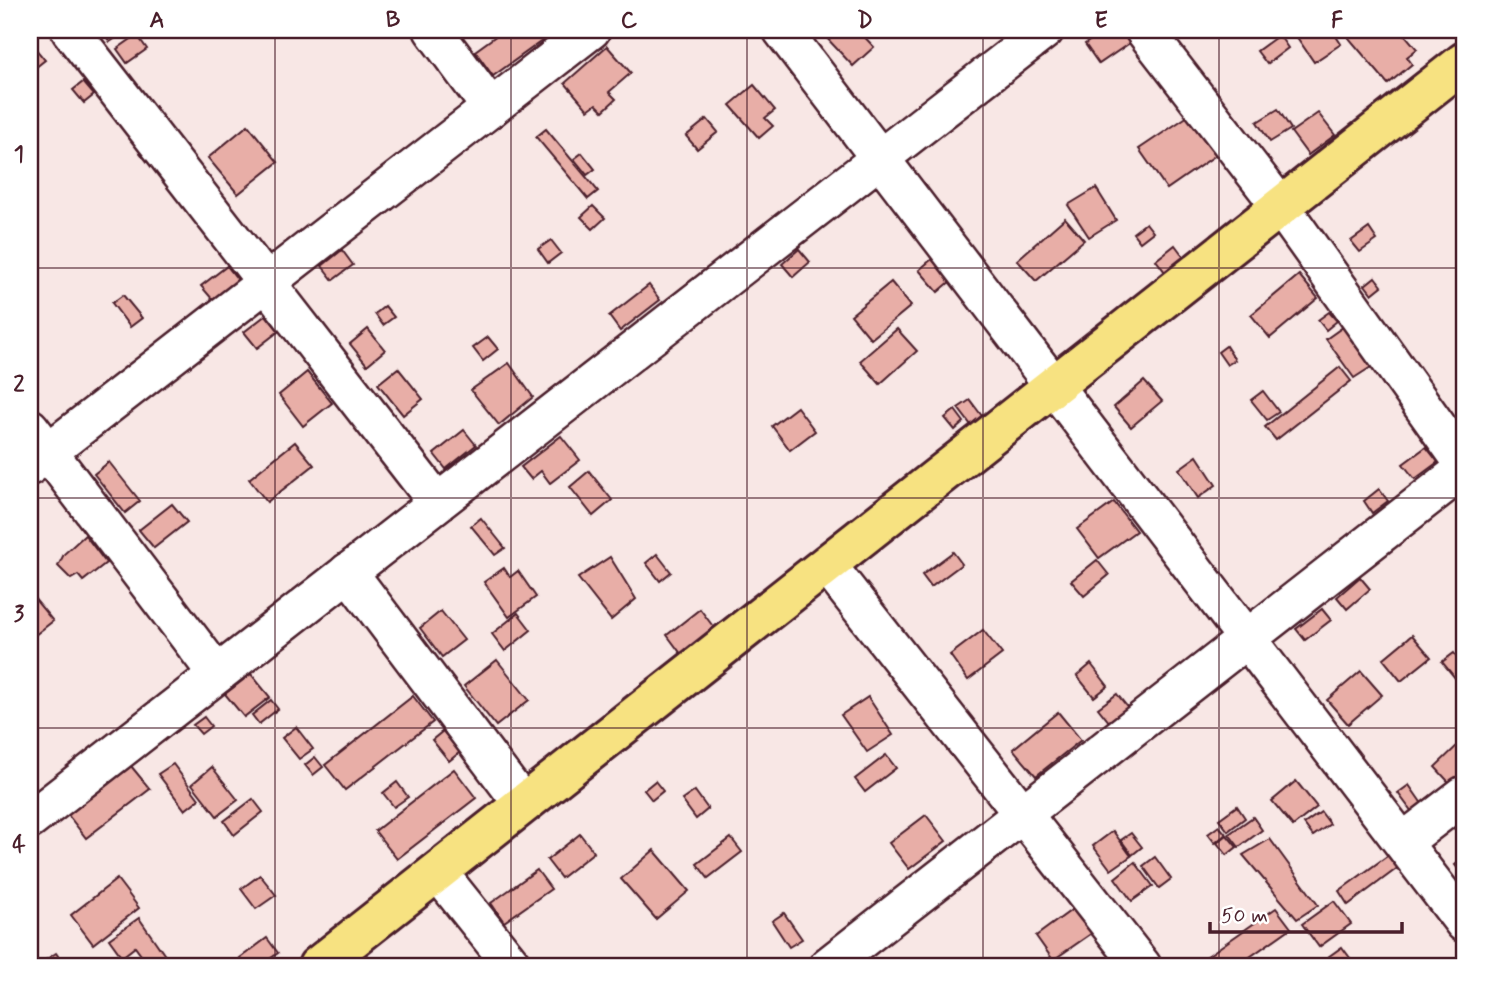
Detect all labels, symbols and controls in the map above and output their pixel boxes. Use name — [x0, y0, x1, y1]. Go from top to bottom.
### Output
text: A — [149, 6, 165, 36]
text: B — [386, 6, 401, 36]
text: C — [621, 6, 638, 36]
text: D — [857, 6, 873, 36]
text: E — [1094, 6, 1108, 36]
text: F — [1331, 6, 1343, 36]
text: 1 — [14, 140, 24, 170]
text: 2 — [13, 370, 25, 400]
text: 3 — [14, 600, 25, 630]
text: 4 — [12, 830, 26, 860]
scale bar — [1210, 891, 1403, 935]
text: 50 m — [1221, 902, 1268, 930]

